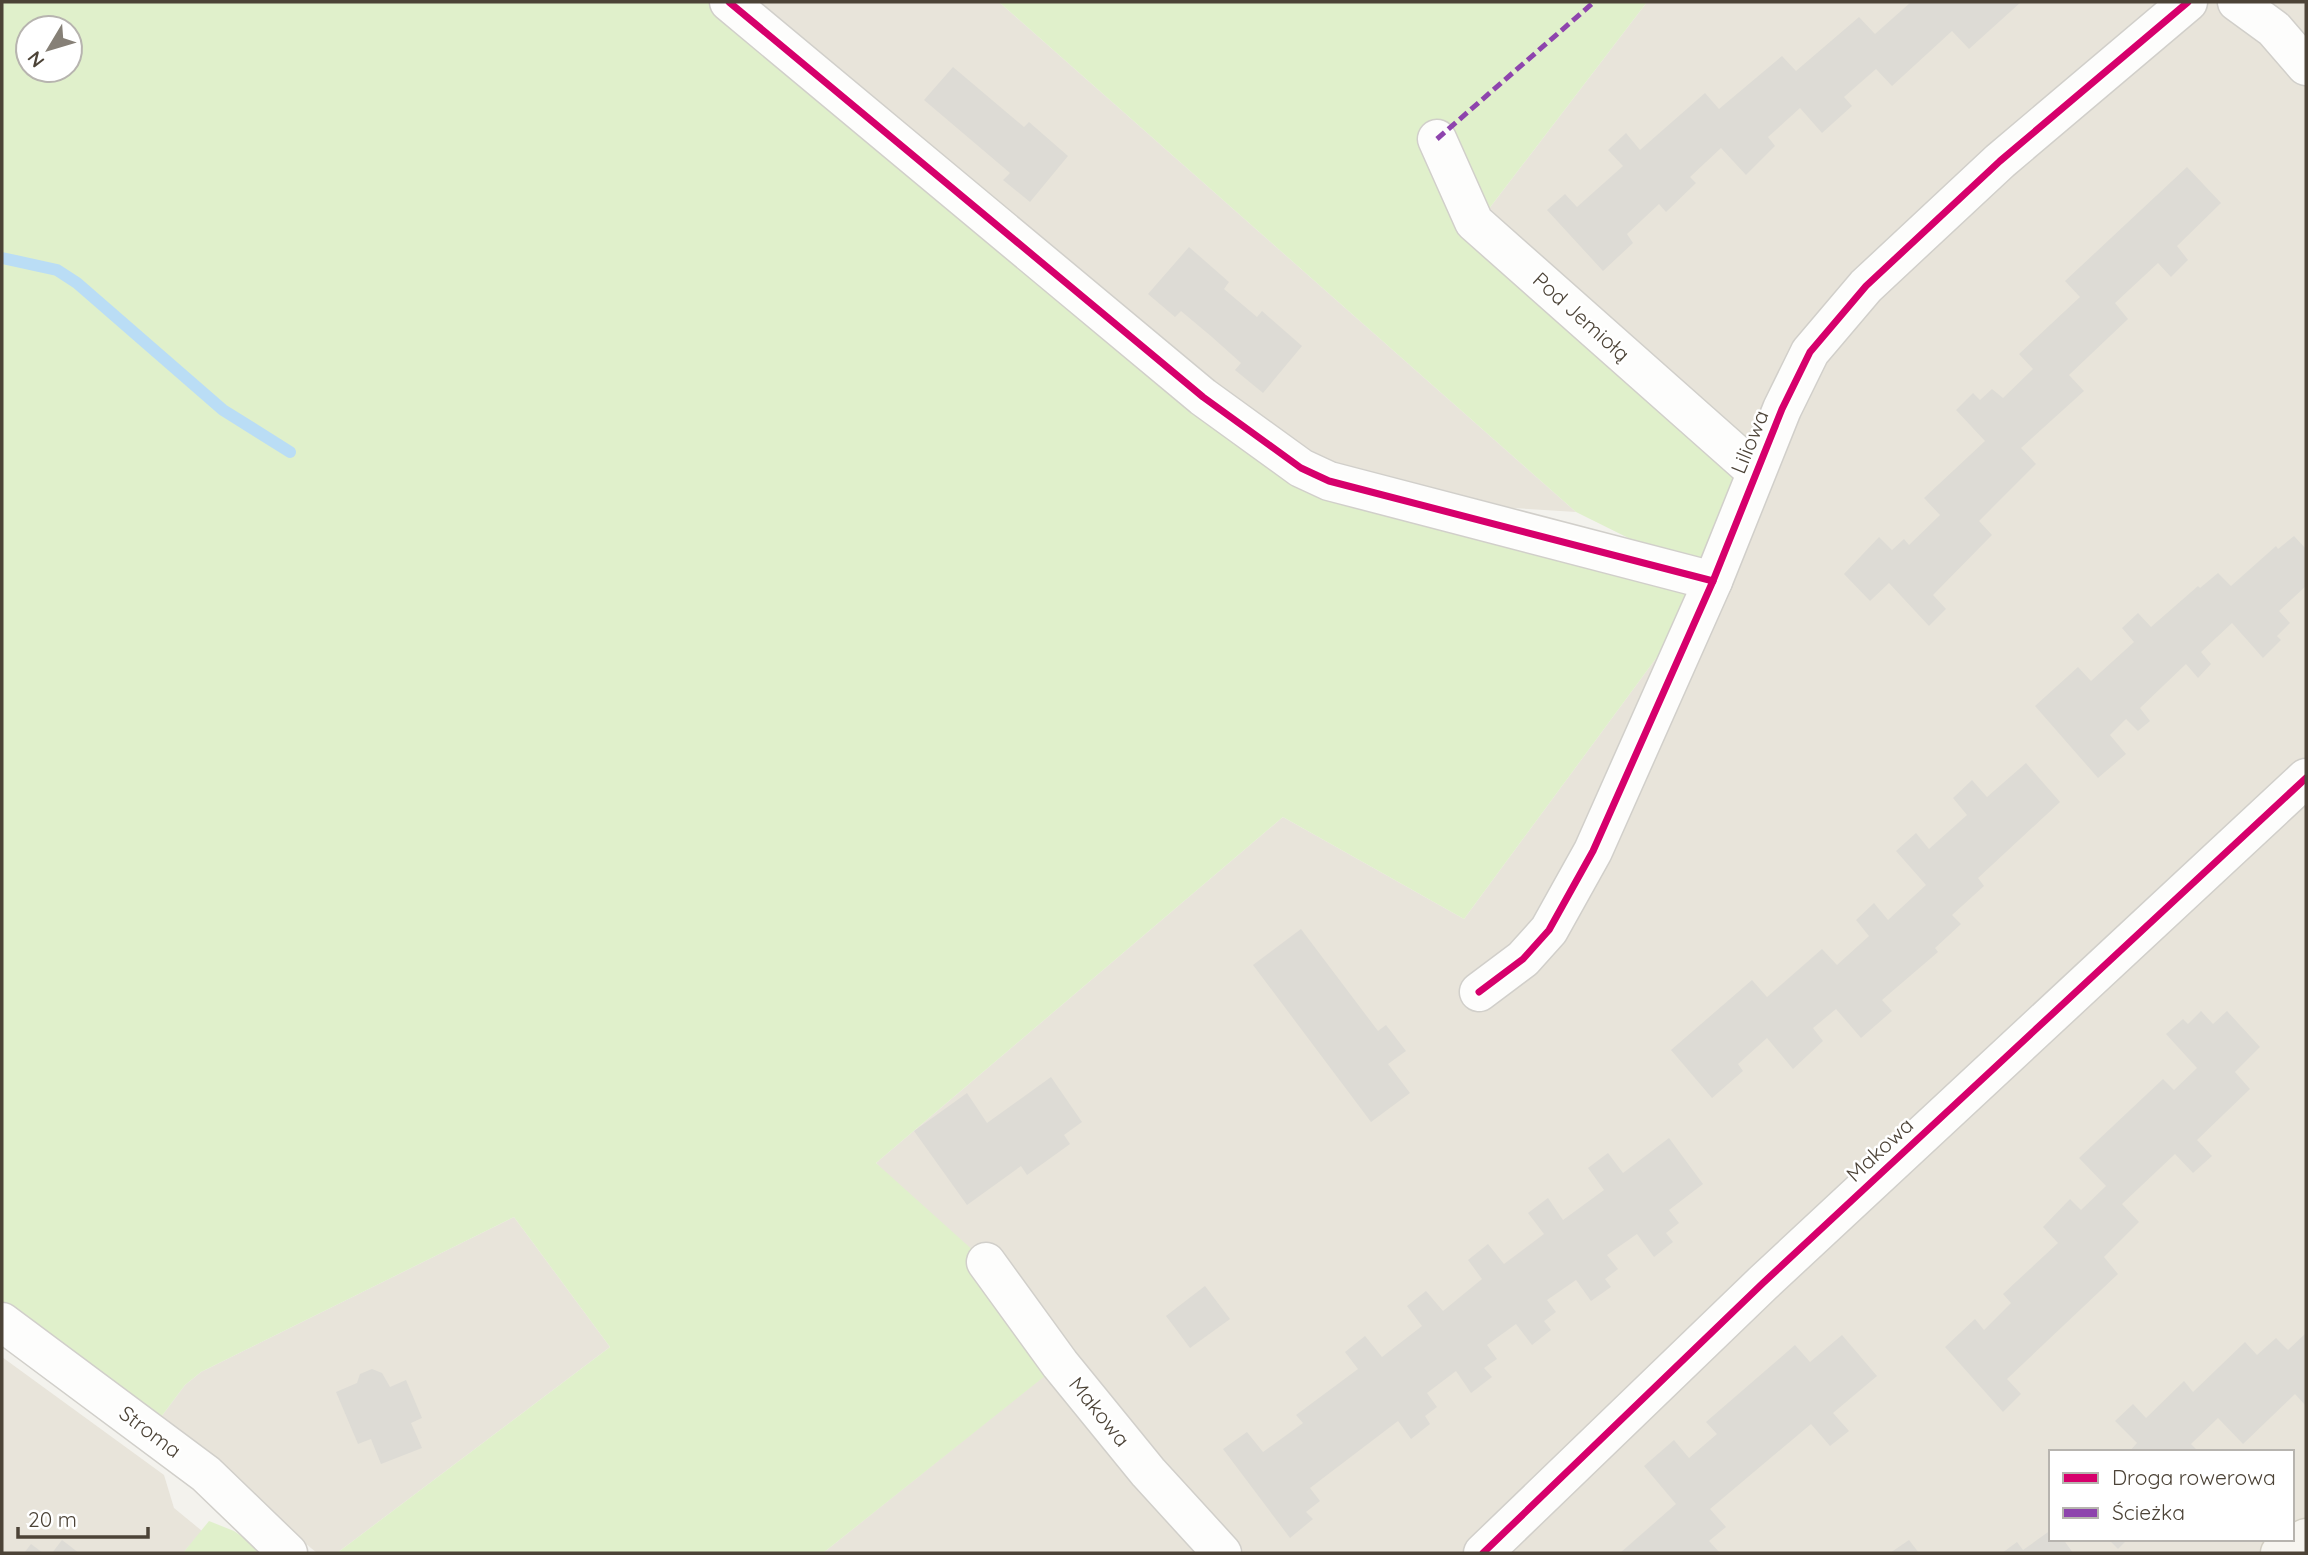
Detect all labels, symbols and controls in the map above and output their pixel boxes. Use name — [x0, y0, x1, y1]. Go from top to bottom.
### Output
north arrow — [14, 14, 84, 84]
text: N — [22, 47, 49, 72]
street label: Pod Jemiołą — [1528, 266, 1635, 366]
street label: Liliowa — [1725, 406, 1774, 477]
street label: Makowa — [1840, 1112, 1918, 1187]
street label: Makowa — [1064, 1371, 1136, 1451]
street label: Stroma — [114, 1399, 187, 1463]
legend — [2049, 1450, 2294, 1541]
text: Droga rowerowa — [2112, 1464, 2276, 1490]
scale bar — [18, 1496, 147, 1540]
text: Ścieżka — [2112, 1499, 2185, 1525]
text: 20 m — [28, 1506, 77, 1532]

